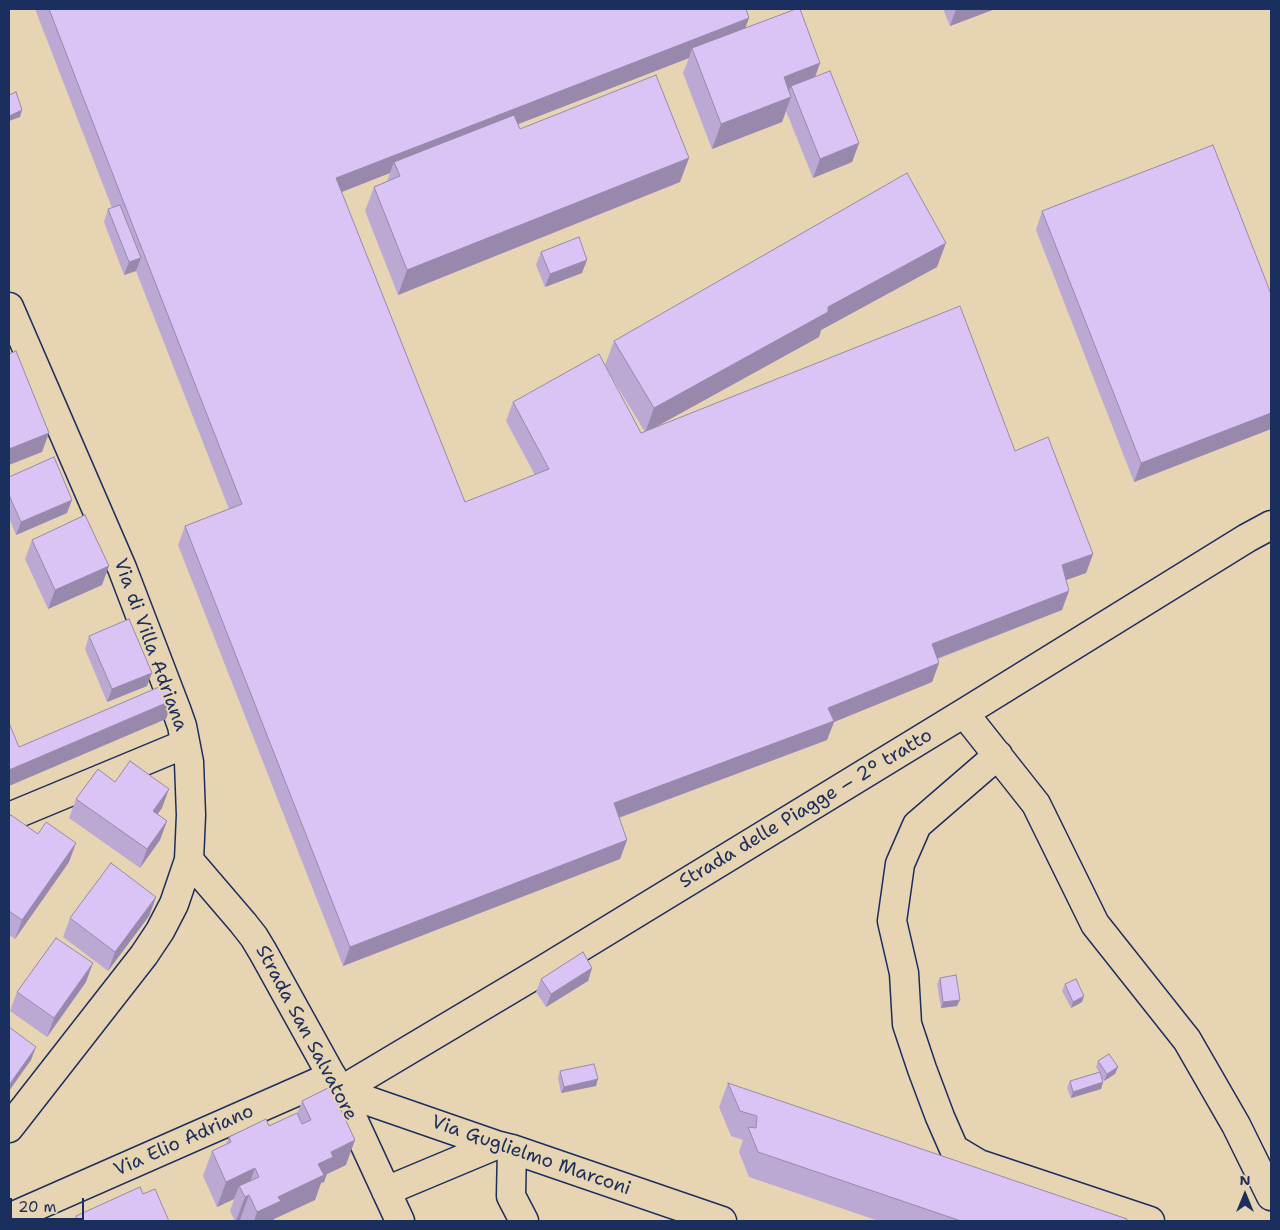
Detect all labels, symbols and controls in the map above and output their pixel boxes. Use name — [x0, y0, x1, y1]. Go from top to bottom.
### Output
street label: Via di Villa Adriana — [108, 556, 192, 734]
street label: Strada delle Piagge – 2º tratto — [675, 724, 937, 894]
street label: Strada San Salvatore — [250, 942, 362, 1124]
street label: Via Elio Adriano — [111, 1100, 257, 1182]
street label: Via Guglielmo Marconi — [428, 1111, 634, 1201]
north arrow — [1220, 1170, 1270, 1220]
text: N — [1239, 1171, 1251, 1189]
scale bar — [12, 1188, 86, 1220]
text: 20 m — [18, 1197, 57, 1217]

